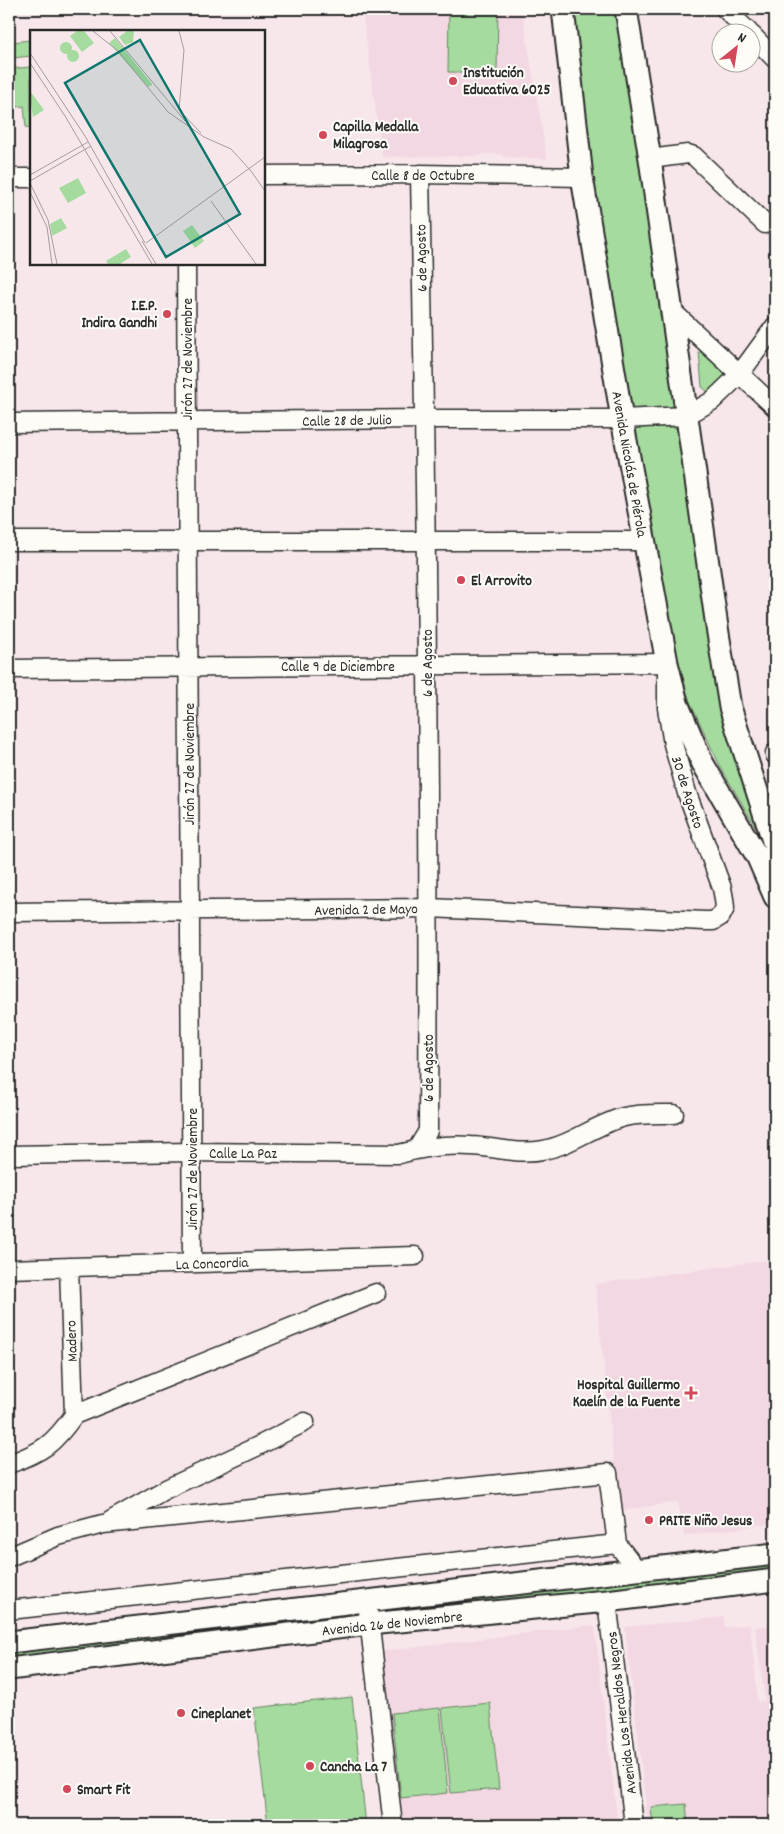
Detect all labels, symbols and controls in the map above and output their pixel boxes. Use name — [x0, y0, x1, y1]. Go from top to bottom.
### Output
north arrow — [712, 22, 762, 72]
text: N — [734, 28, 750, 49]
inset map — [30, 30, 265, 265]
place label: Institución Educativa 6025 — [463, 63, 550, 102]
marker: Institución Educativa 6025 — [447, 75, 459, 87]
place label: Capilla Medalla Milagrosa — [333, 117, 419, 156]
marker: Capilla Medalla Milagrosa — [317, 129, 329, 141]
street label: Calle 8 de Octubre — [371, 166, 475, 188]
street label: 6 de Agosto — [411, 224, 435, 292]
place label: I.E.P. Indira Gandhi — [81, 296, 158, 335]
street label: Jirón 27 de Noviembre — [178, 297, 200, 420]
marker: I.E.P. Indira Gandhi — [161, 308, 173, 320]
street label: Avenida Nicolás de Piérola — [604, 390, 652, 540]
street label: Calle 28 de Julio — [302, 410, 392, 434]
place label: El Arrovito — [471, 571, 532, 593]
marker: El Arrovito — [455, 574, 467, 586]
street label: 6 de Agosto — [418, 629, 440, 697]
street label: Calle 9 de Diciembre — [281, 657, 395, 679]
street label: Jirón 27 de Noviembre — [180, 702, 202, 825]
street label: 30 de Agosto — [664, 753, 708, 832]
street label: Avenida 2 de Mayo — [314, 899, 418, 923]
street label: 6 de Agosto — [419, 1034, 441, 1102]
street label: Jirón 27 de Noviembre — [183, 1107, 205, 1230]
street label: Calle La Paz — [209, 1144, 277, 1166]
street label: La Concordia — [175, 1253, 250, 1277]
street label: Madero — [61, 1319, 85, 1362]
place label: Hospital Guillermo Kaelín de la Fuente — [573, 1375, 680, 1414]
marker: Hospital Guillermo Kaelín de la Fuente — [684, 1386, 698, 1400]
place label: PRITE Niño Jesus — [659, 1511, 752, 1533]
marker: PRITE Niño Jesus — [643, 1514, 655, 1526]
street label: Avenida 26 de Noviembre — [321, 1607, 464, 1643]
street label: Avenida Los Heraldos Negros — [602, 1630, 644, 1795]
place label: Cineplanet — [191, 1704, 252, 1726]
marker: Cineplanet — [175, 1707, 187, 1719]
place label: Cancha La 7 — [320, 1757, 387, 1779]
marker: Cancha La 7 — [304, 1760, 316, 1772]
place label: Smart Fit — [77, 1780, 131, 1802]
marker: Smart Fit — [61, 1783, 73, 1795]

